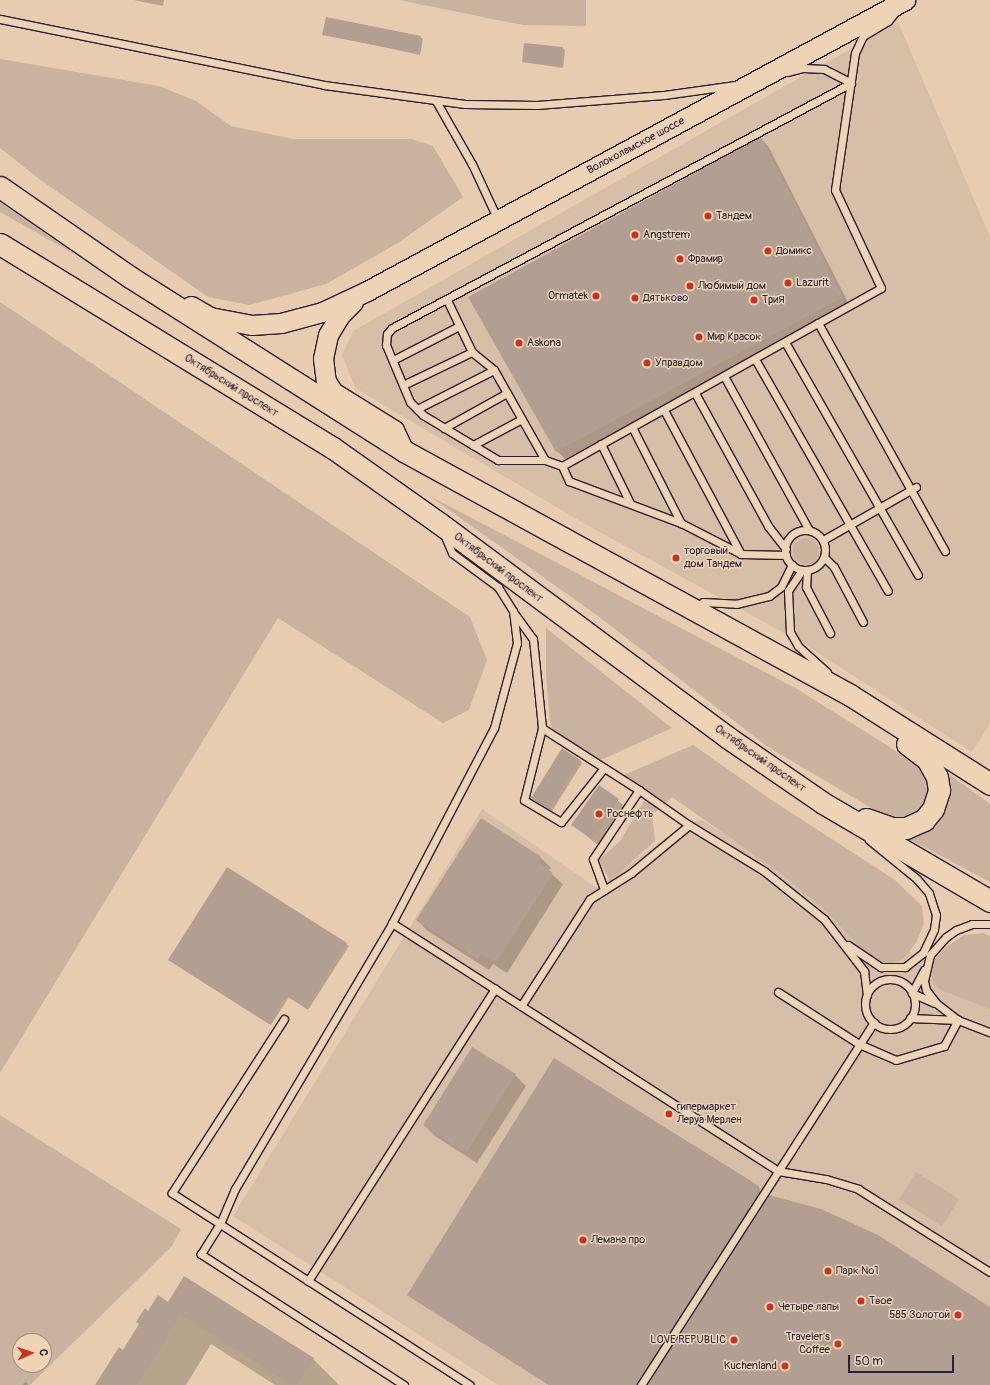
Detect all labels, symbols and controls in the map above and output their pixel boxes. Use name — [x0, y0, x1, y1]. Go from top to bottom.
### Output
street label: Волоколамское шоссе — [585, 115, 687, 177]
place label: Тандем — [716, 209, 752, 223]
marker: Тандем — [703, 211, 713, 221]
place label: Angstrem — [643, 228, 690, 242]
marker: Angstrem — [630, 230, 640, 240]
place label: Домикс — [776, 244, 812, 258]
marker: Домикс — [763, 246, 773, 256]
place label: Фрамир — [688, 252, 723, 266]
marker: Фрамир — [675, 254, 685, 264]
place label: Lazurit — [796, 276, 829, 290]
marker: Lazurit — [783, 278, 793, 288]
place label: Любимый дом — [698, 279, 766, 293]
marker: Любимый дом — [685, 281, 695, 291]
place label: Ormatek — [548, 289, 588, 303]
marker: Ormatek — [591, 291, 601, 301]
place label: Дятьково — [643, 291, 688, 305]
marker: Дятьково — [630, 293, 640, 303]
place label: ТриЯ — [762, 293, 785, 307]
marker: ТриЯ — [749, 295, 759, 305]
place label: Мир Красок — [707, 330, 761, 344]
marker: Мир Красок — [694, 332, 704, 342]
place label: Askona — [527, 336, 561, 350]
marker: Askona — [514, 338, 524, 348]
street label: Октябрьский проспект — [182, 352, 280, 420]
place label: Управдом — [655, 356, 703, 370]
marker: Управдом — [642, 358, 652, 368]
street label: Октябрьский проспект — [451, 530, 545, 606]
place label: торговый дом Тандем — [684, 545, 742, 571]
marker: торговый дом Тандем — [671, 553, 681, 563]
street label: Октябрьский проспект — [712, 723, 808, 795]
place label: Роснефть — [607, 807, 653, 821]
marker: Роснефть — [594, 809, 604, 819]
place label: гипермаркет Леруа Мерлен — [677, 1101, 742, 1127]
marker: гипермаркет Леруа Мерлен — [664, 1109, 674, 1119]
place label: Лемана про — [591, 1233, 645, 1247]
marker: Лемана про — [578, 1235, 588, 1245]
place label: Парк №1 — [836, 1264, 879, 1278]
marker: Парк №1 — [823, 1266, 833, 1276]
place label: Твое — [869, 1294, 892, 1308]
marker: Твое — [856, 1296, 866, 1306]
place label: Четыре лапы — [778, 1300, 839, 1314]
marker: Четыре лапы — [765, 1302, 775, 1312]
place label: 585 Золотой — [889, 1308, 950, 1322]
marker: 585 Золотой — [953, 1310, 963, 1320]
place label: Traveler's Coffee — [786, 1331, 830, 1357]
north arrow — [12, 1333, 52, 1373]
place label: LOVE REPUBLIC — [650, 1333, 726, 1347]
marker: LOVE REPUBLIC — [729, 1335, 739, 1345]
marker: Traveler's Coffee — [833, 1339, 843, 1349]
scale bar — [850, 1347, 956, 1373]
text: С — [37, 1349, 50, 1356]
text: 50 m — [855, 1354, 883, 1369]
place label: Kuchenland — [724, 1359, 777, 1373]
marker: Kuchenland — [780, 1361, 790, 1371]

